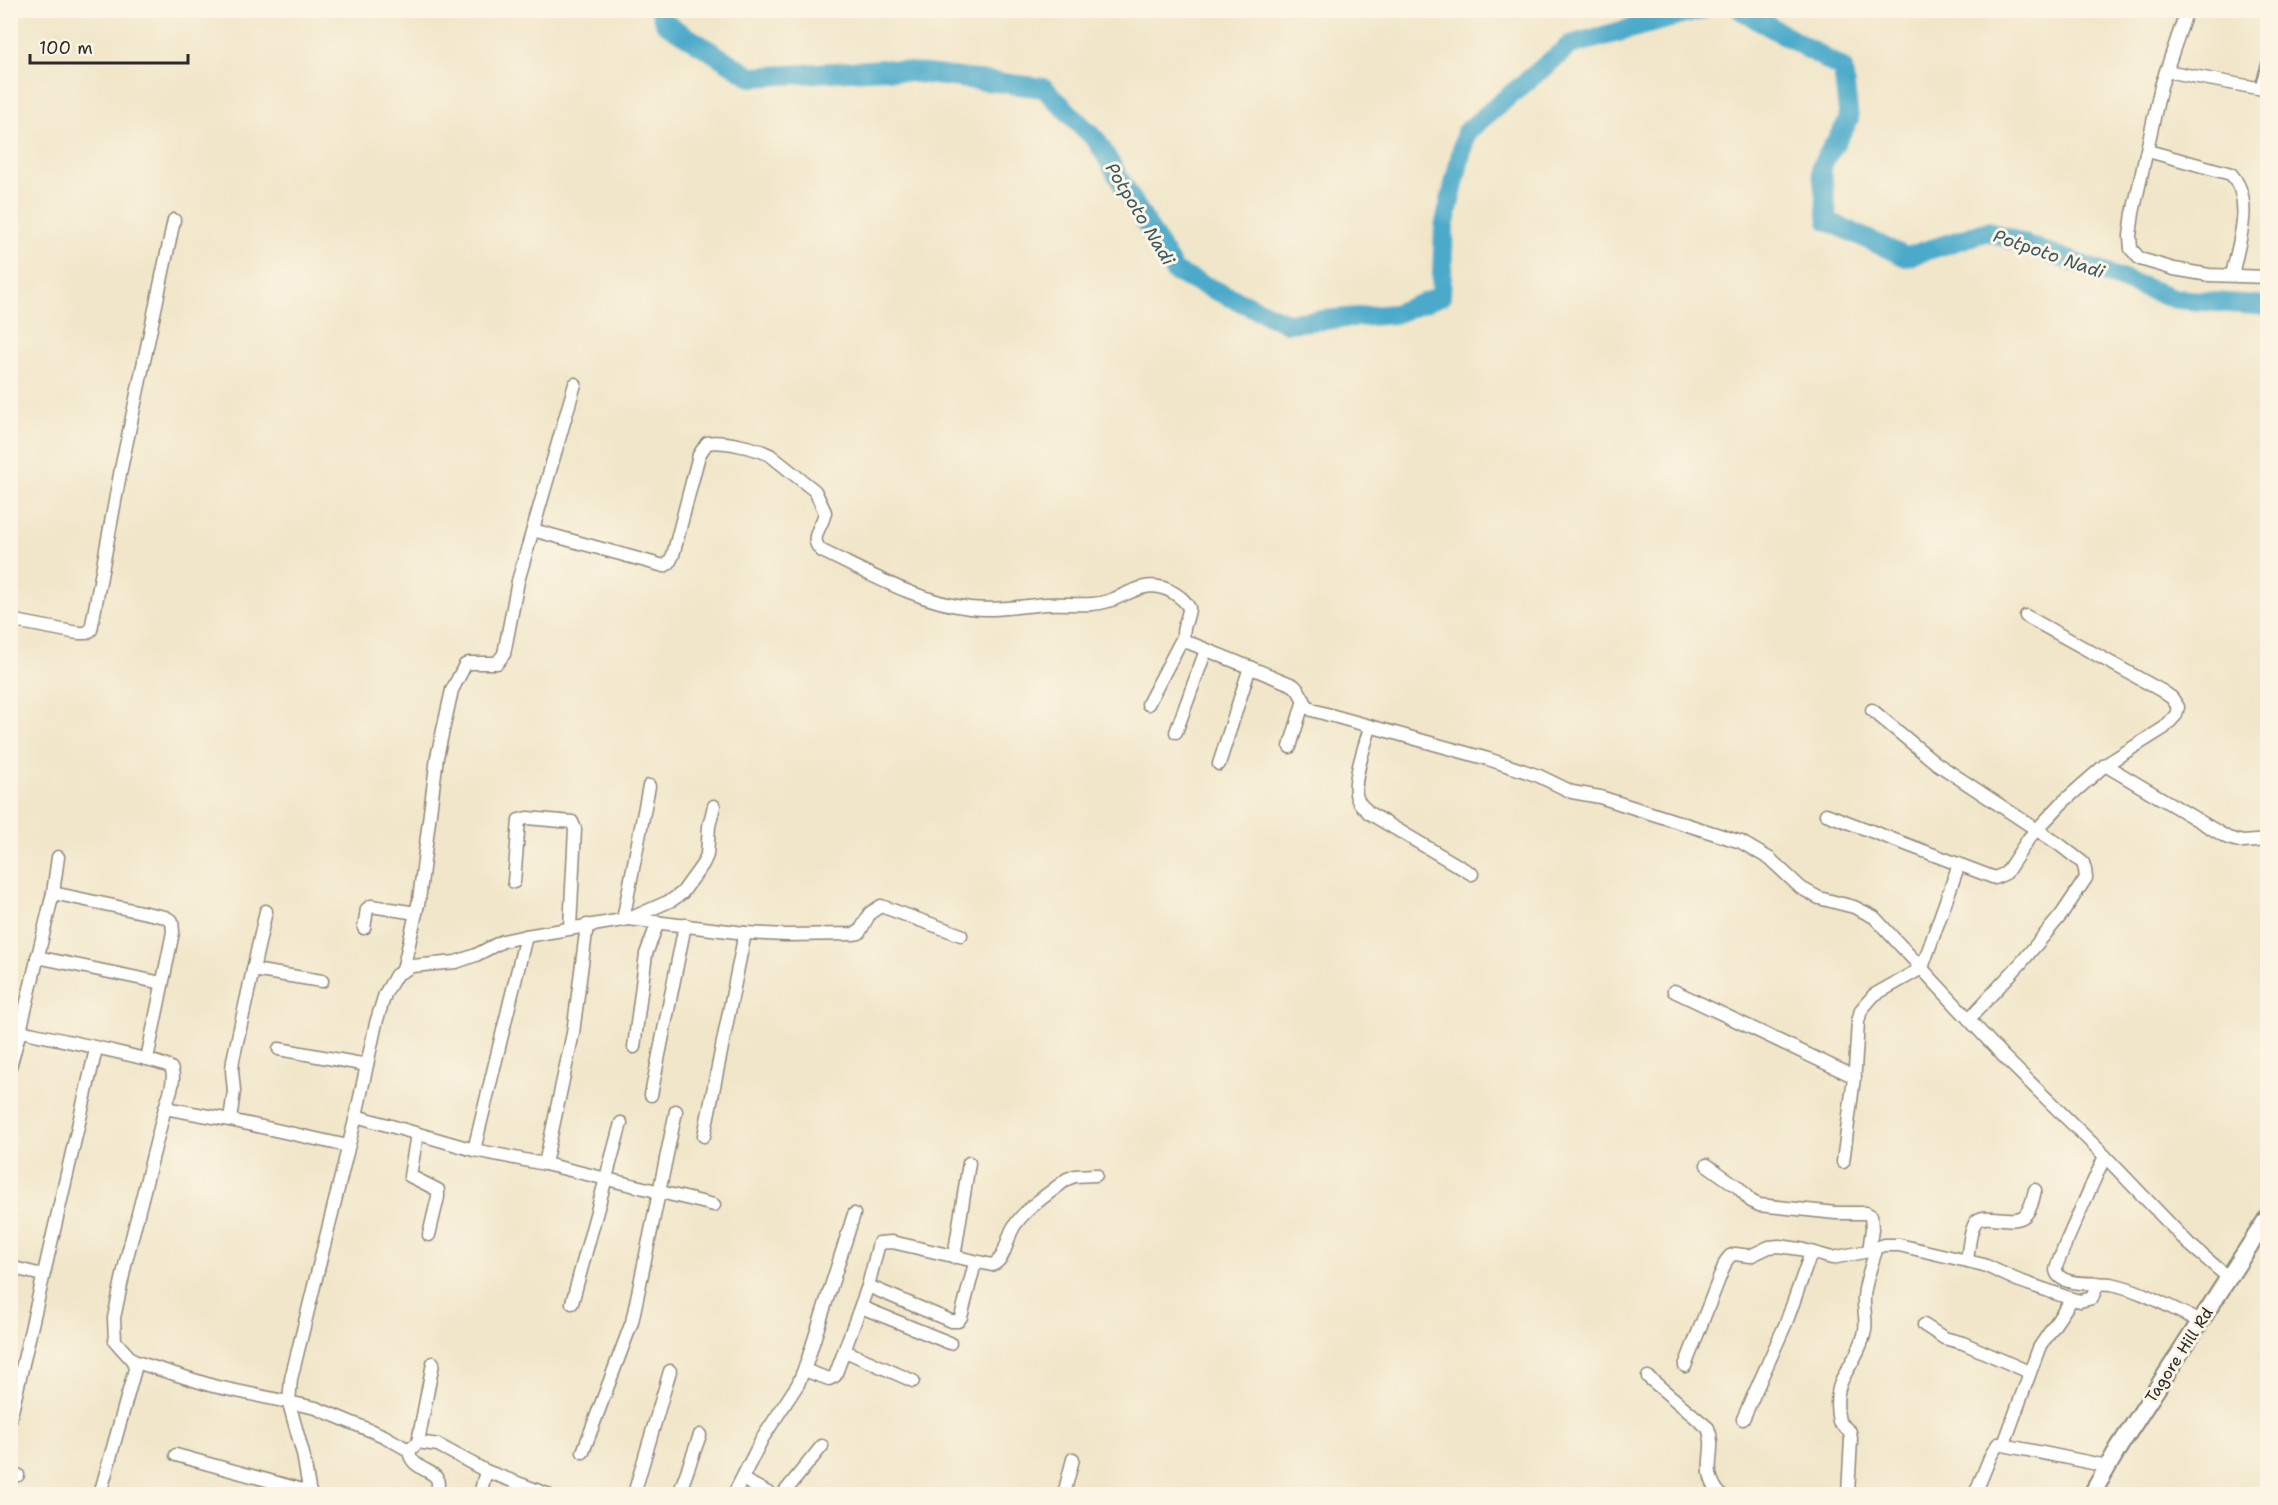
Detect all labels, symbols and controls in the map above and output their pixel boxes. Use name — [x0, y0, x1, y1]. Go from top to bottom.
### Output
scale bar — [30, 27, 188, 65]
text: 100 m — [39, 36, 93, 60]
water label: Potpoto Nadi — [1100, 158, 1181, 271]
water label: Potpoto Nadi — [1990, 224, 2108, 284]
street label: Tagore Hill Rd — [2140, 1303, 2218, 1407]

